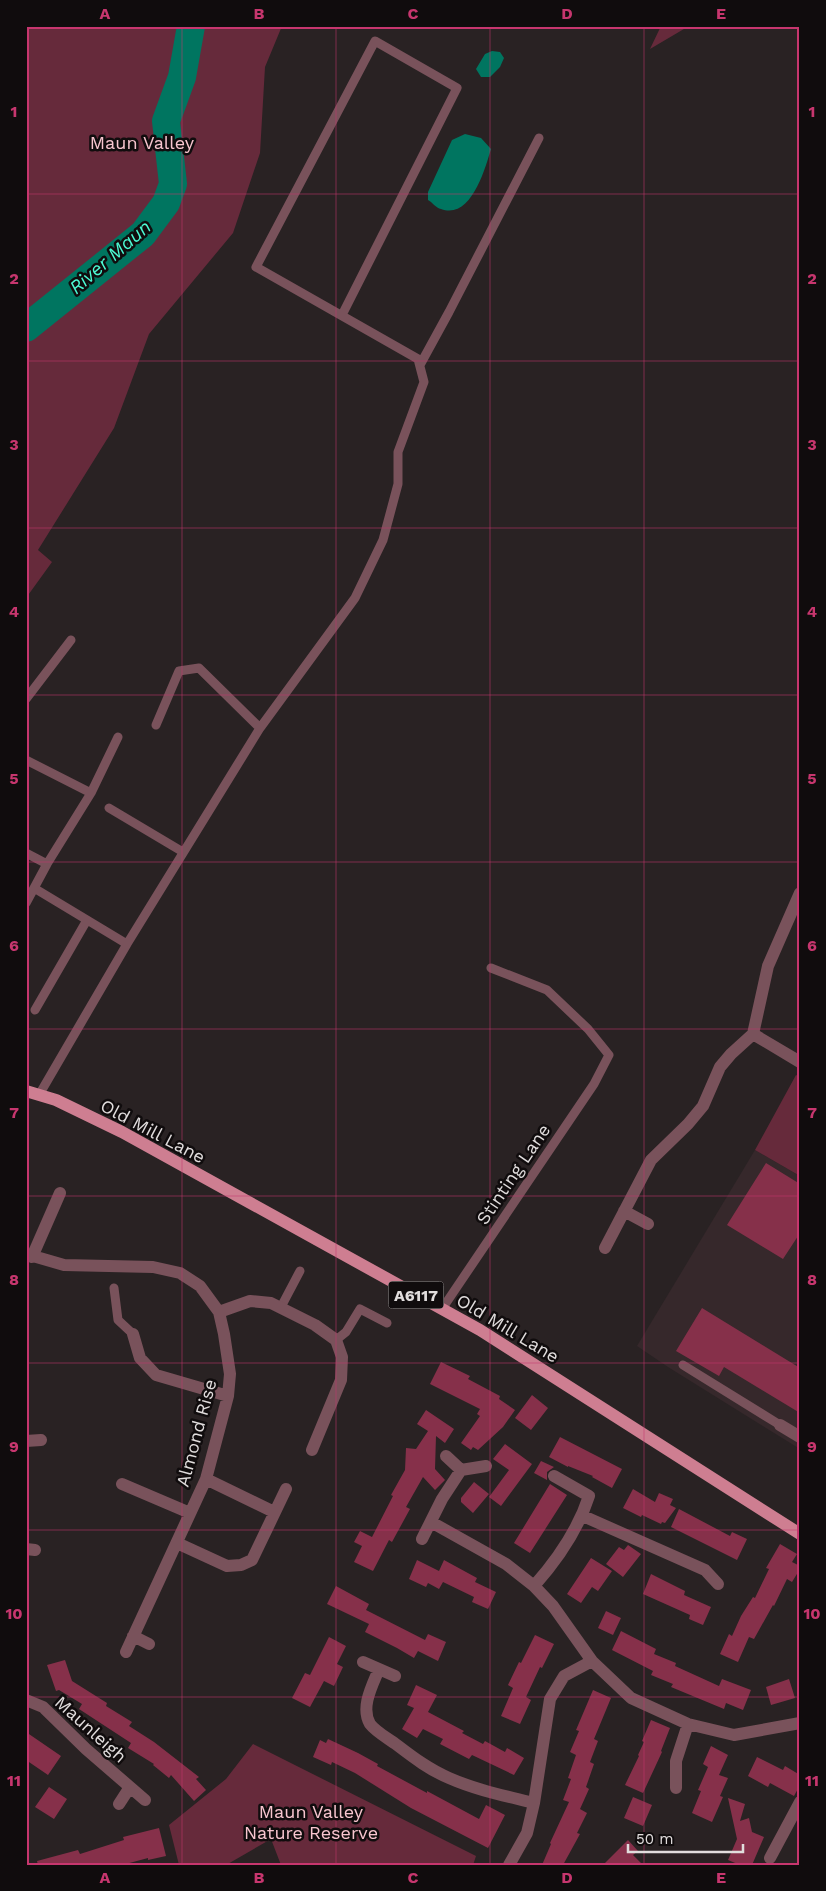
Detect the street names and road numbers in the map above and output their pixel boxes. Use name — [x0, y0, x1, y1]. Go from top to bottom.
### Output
street label: Old Mill Lane — [97, 1095, 209, 1167]
street label: Stinting Lane — [472, 1120, 554, 1228]
road number: A6117 — [388, 1282, 444, 1308]
street label: Old Mill Lane — [453, 1289, 563, 1367]
street label: Almond Rise — [172, 1377, 220, 1489]
street label: Maunleigh — [51, 1691, 131, 1767]

